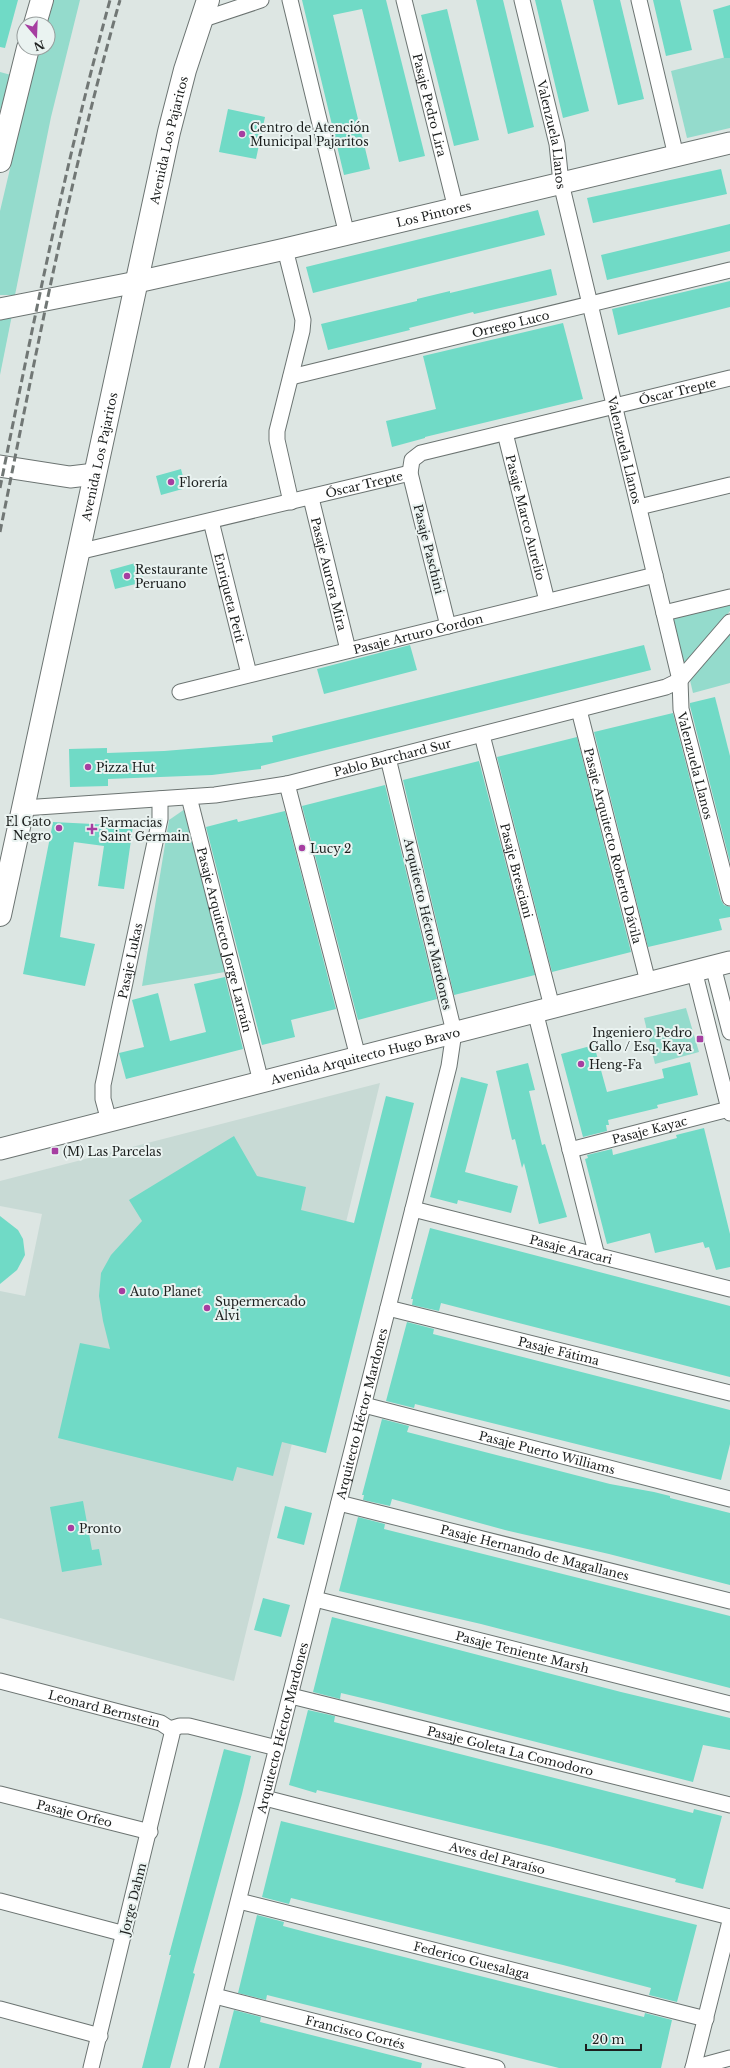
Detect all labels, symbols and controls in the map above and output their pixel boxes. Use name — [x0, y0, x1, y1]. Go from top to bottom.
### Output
north arrow — [16, 16, 56, 56]
text: N — [31, 37, 46, 54]
street label: Pasaje Pedro Lira — [410, 52, 450, 158]
street label: Avenida Los Pajaritos — [146, 74, 191, 207]
street label: Valenzuela Llanos — [534, 78, 570, 190]
place label: Centro de Atención Municipal Pajaritos — [250, 120, 370, 149]
marker: Centro de Atención Municipal Pajaritos — [237, 129, 247, 139]
street label: Los Pintores — [395, 197, 473, 230]
street label: Orrego Luco — [470, 307, 551, 340]
street label: Óscar Trepte — [637, 374, 718, 407]
street label: Avenida Los Pajaritos — [78, 391, 120, 523]
street label: Valenzuela Llanos — [605, 394, 645, 505]
street label: Pasaje Marco Aurelio — [503, 453, 549, 582]
street label: Óscar Trepte — [324, 467, 404, 500]
place label: Florería — [179, 475, 228, 490]
marker: Florería — [166, 477, 176, 487]
street label: Pasaje Paschini — [411, 502, 447, 596]
street label: Pasaje Aurora Mira — [308, 516, 351, 632]
street label: Enriqueta Petit — [212, 551, 249, 645]
place label: Restaurante Peruano — [135, 562, 208, 591]
marker: Restaurante Peruano — [122, 571, 132, 581]
street label: Pasaje Arturo Gordon — [351, 610, 484, 657]
street label: Valenzuela Llanos — [674, 709, 717, 821]
street label: Pablo Burchard Sur — [332, 735, 453, 779]
street label: Pasaje Arquitecto Roberto Dávila — [581, 746, 646, 946]
place label: Pizza Hut — [96, 760, 156, 775]
marker: Pizza Hut — [83, 762, 93, 772]
place label: El Gato Negro — [5, 814, 51, 843]
place label: Farmacias Saint Germain — [100, 815, 190, 844]
street label: Pasaje Bresciani — [497, 821, 536, 920]
marker: El Gato Negro — [54, 823, 64, 833]
marker: Farmacias Saint Germain — [87, 824, 97, 834]
street label: Arquitecto Héctor Mardones — [401, 836, 455, 1011]
place label: Lucy 2 — [310, 841, 351, 856]
marker: Lucy 2 — [297, 843, 307, 853]
street label: Pasaje Arquitecto Jorge Larraín — [194, 845, 256, 1034]
street label: Pasaje Lukas — [114, 921, 145, 1000]
street label: Avenida Arquitecto Hugo Bravo — [268, 1024, 462, 1087]
place label: Ingeniero Pedro Gallo / Esq. Kaya — [589, 1025, 692, 1054]
marker: Ingeniero Pedro Gallo / Esq. Kaya — [695, 1034, 705, 1044]
place label: Heng-Fa — [589, 1057, 642, 1072]
marker: Heng-Fa — [576, 1059, 586, 1069]
street label: Pasaje Kayac — [610, 1112, 689, 1146]
place label: (M) Las Parcelas — [63, 1144, 161, 1159]
marker: (M) Las Parcelas — [50, 1146, 60, 1156]
street label: Pasaje Aracari — [528, 1231, 614, 1267]
place label: Auto Planet — [129, 1284, 202, 1299]
marker: Auto Planet — [117, 1286, 127, 1296]
place label: Supermercado Alvi — [214, 1294, 306, 1323]
marker: Supermercado Alvi — [202, 1303, 212, 1313]
street label: Arquitecto Héctor Mardones — [332, 1326, 390, 1502]
street label: Pasaje Fátima — [517, 1333, 601, 1368]
street label: Pasaje Puerto Williams — [477, 1427, 617, 1477]
place label: Pronto — [79, 1521, 121, 1536]
street label: Pasaje Hernando de Magallanes — [439, 1521, 631, 1583]
marker: Pronto — [66, 1523, 76, 1533]
street label: Pasaje Teniente Marsh — [454, 1627, 591, 1676]
street label: Arquitecto Héctor Mardones — [253, 1641, 311, 1816]
street label: Leonard Bernstein — [47, 1686, 162, 1730]
street label: Pasaje Goleta La Comodoro — [426, 1723, 595, 1778]
street label: Pasaje Orfeo — [35, 1796, 114, 1830]
street label: Aves del Paraíso — [447, 1838, 547, 1877]
street label: Jorge Dahm — [116, 1861, 149, 1939]
street label: Federico Guesalaga — [412, 1938, 532, 1982]
street label: Francisco Cortés — [304, 2012, 407, 2052]
scale bar — [586, 2026, 641, 2052]
text: 20 m — [592, 2032, 624, 2047]

